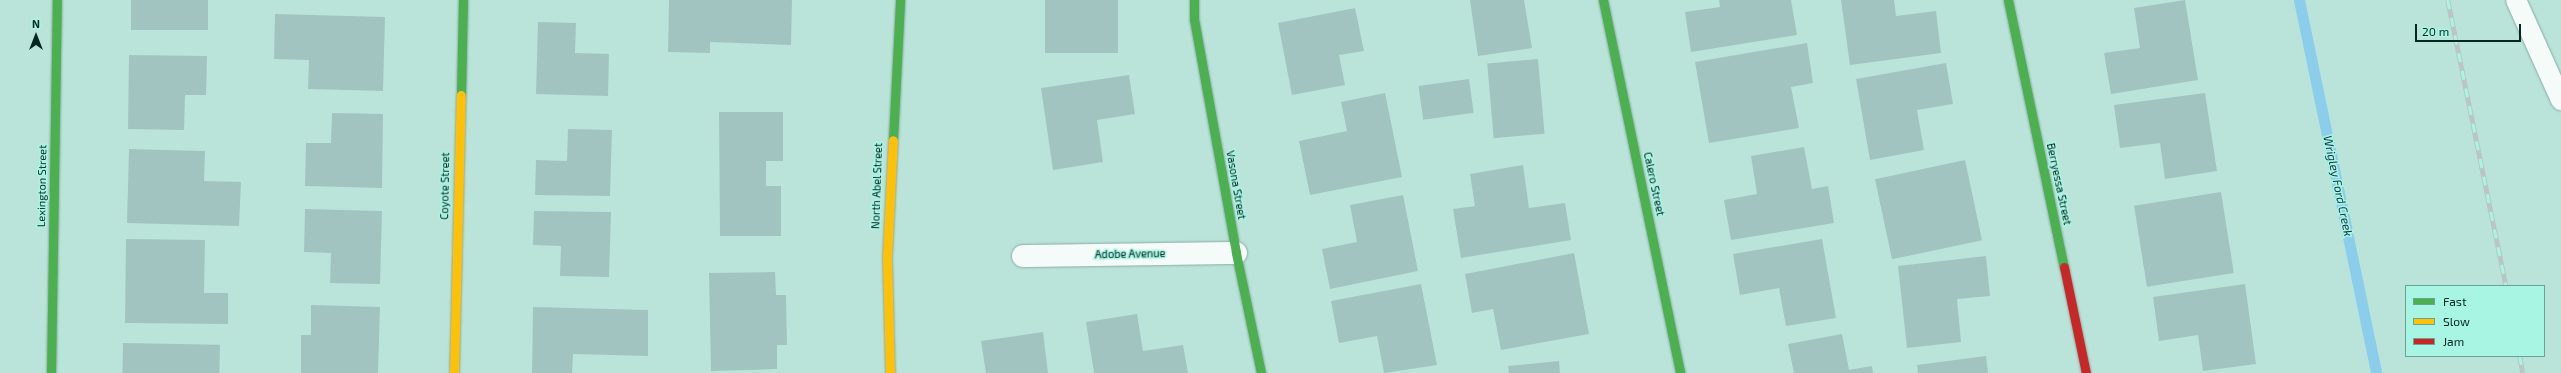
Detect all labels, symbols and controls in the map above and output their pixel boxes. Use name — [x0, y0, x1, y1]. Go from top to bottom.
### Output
north arrow — [16, 16, 56, 56]
scale bar — [2417, 16, 2523, 42]
text: N — [32, 17, 40, 30]
text: 20 m — [2422, 24, 2449, 38]
water label: Wrigley Ford Creek — [2320, 134, 2356, 238]
street label: North Abel Street — [869, 142, 885, 230]
street label: Berryessa Street — [2044, 142, 2074, 226]
street label: Lexington Street — [35, 145, 49, 227]
street label: Vasona Street — [1223, 150, 1249, 220]
street label: Calero Street — [1641, 151, 1667, 217]
street label: Coyote Street — [438, 152, 452, 220]
street label: Adobe Avenue — [1094, 247, 1166, 261]
legend — [2405, 285, 2545, 357]
text: Fast — [2443, 294, 2466, 308]
text: Slow — [2443, 314, 2470, 328]
text: Jam — [2443, 334, 2464, 348]

